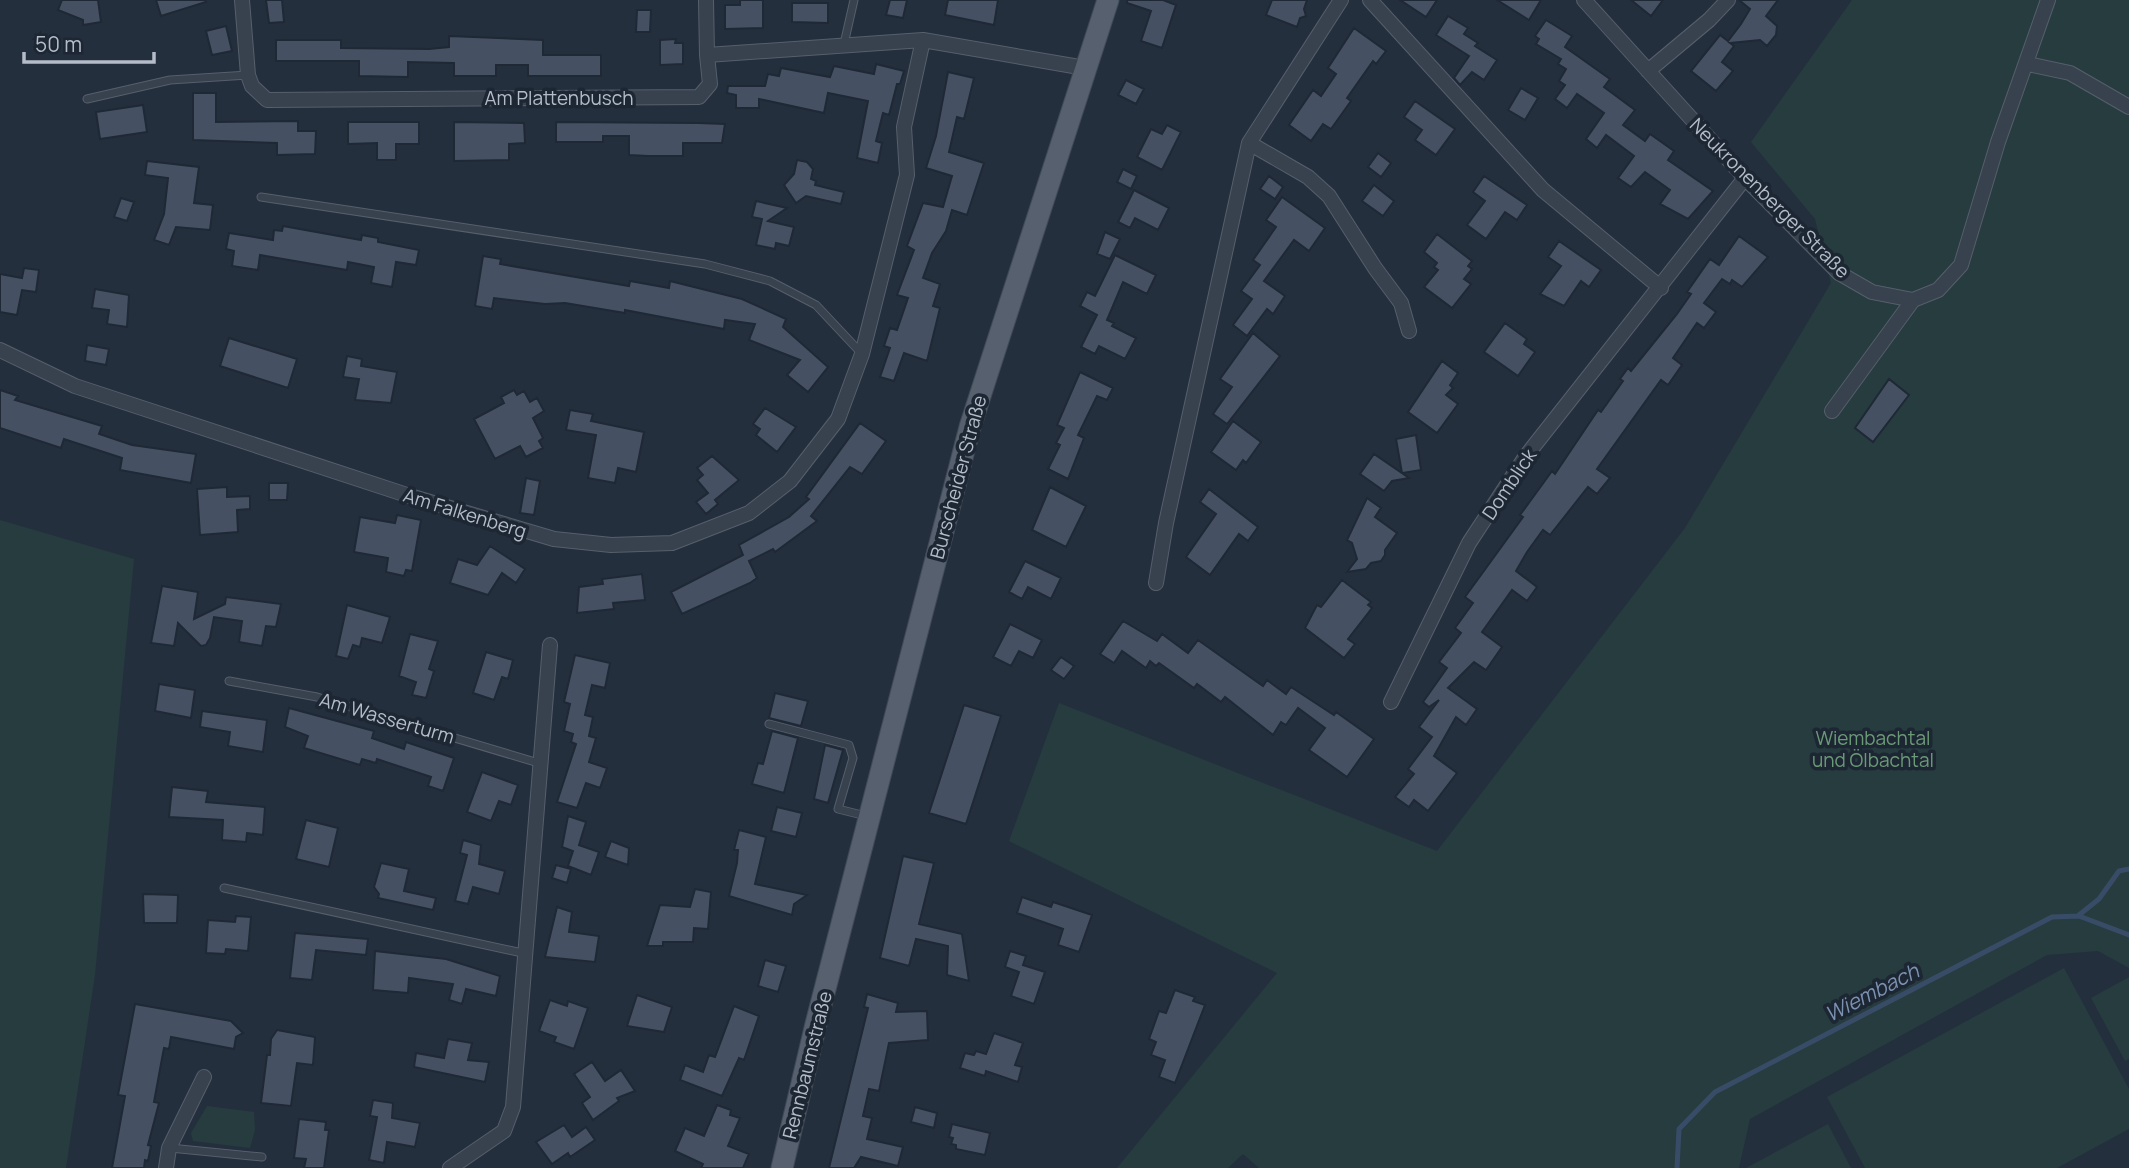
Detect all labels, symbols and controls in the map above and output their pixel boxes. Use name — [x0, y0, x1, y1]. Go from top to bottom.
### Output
scale bar — [24, 21, 154, 65]
text: 50 m — [35, 30, 82, 58]
street label: Am Plattenbusch — [485, 85, 633, 111]
street label: Neukronenberger Straße — [1684, 112, 1856, 284]
street label: Burscheider Straße — [924, 392, 992, 562]
street label: Domblick — [1476, 443, 1543, 525]
street label: Am Falkenberg — [400, 482, 530, 544]
street label: Am Wasserturm — [317, 686, 457, 750]
park label: Wiembachtal und Ölbachtal — [1812, 725, 1934, 773]
water label: Wiembach — [1820, 956, 1925, 1028]
street label: Rennbaumstraße — [776, 988, 838, 1142]

